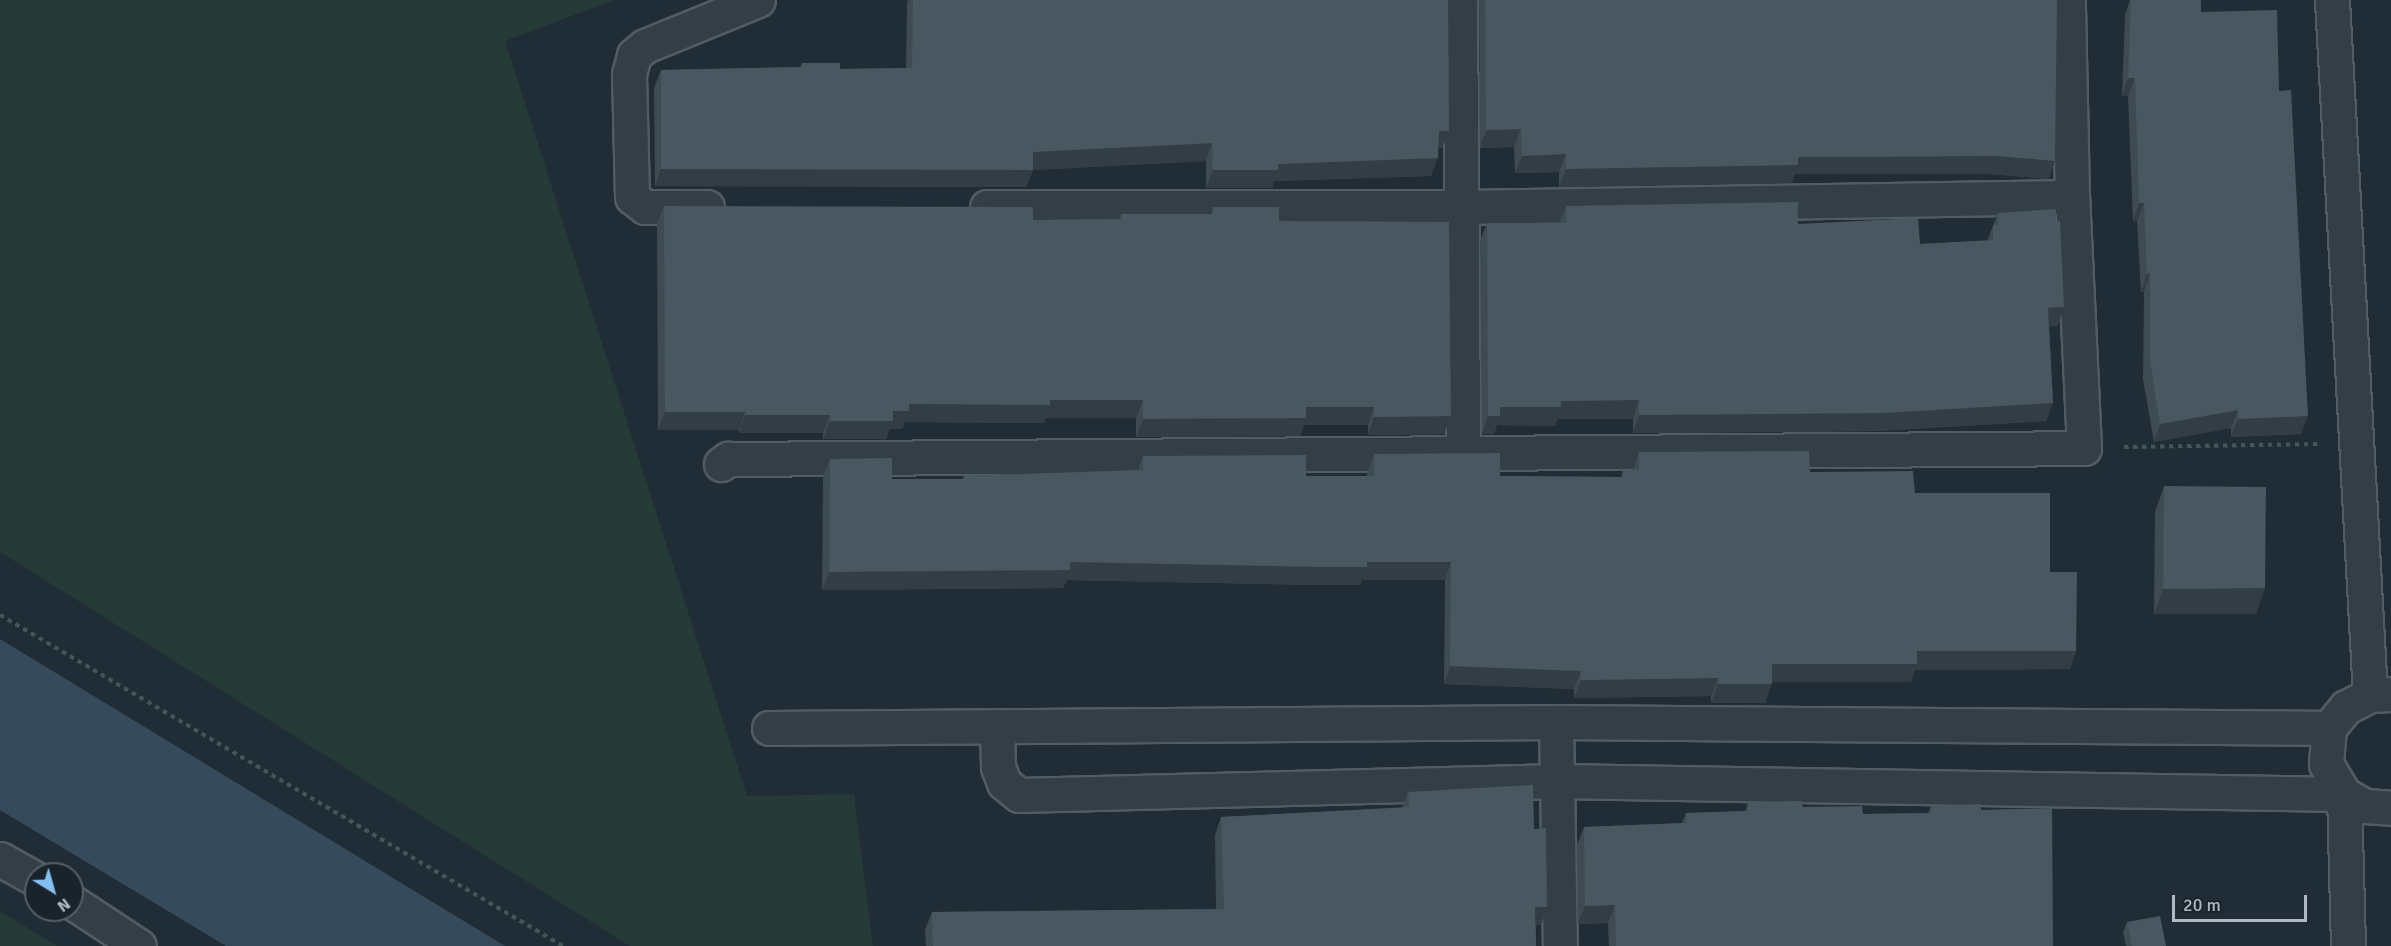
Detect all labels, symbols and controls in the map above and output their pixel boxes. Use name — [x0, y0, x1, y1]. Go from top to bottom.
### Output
north arrow — [24, 862, 84, 922]
scale bar — [2175, 883, 2310, 921]
text: N — [53, 893, 74, 916]
text: 20 m — [2183, 894, 2221, 916]

